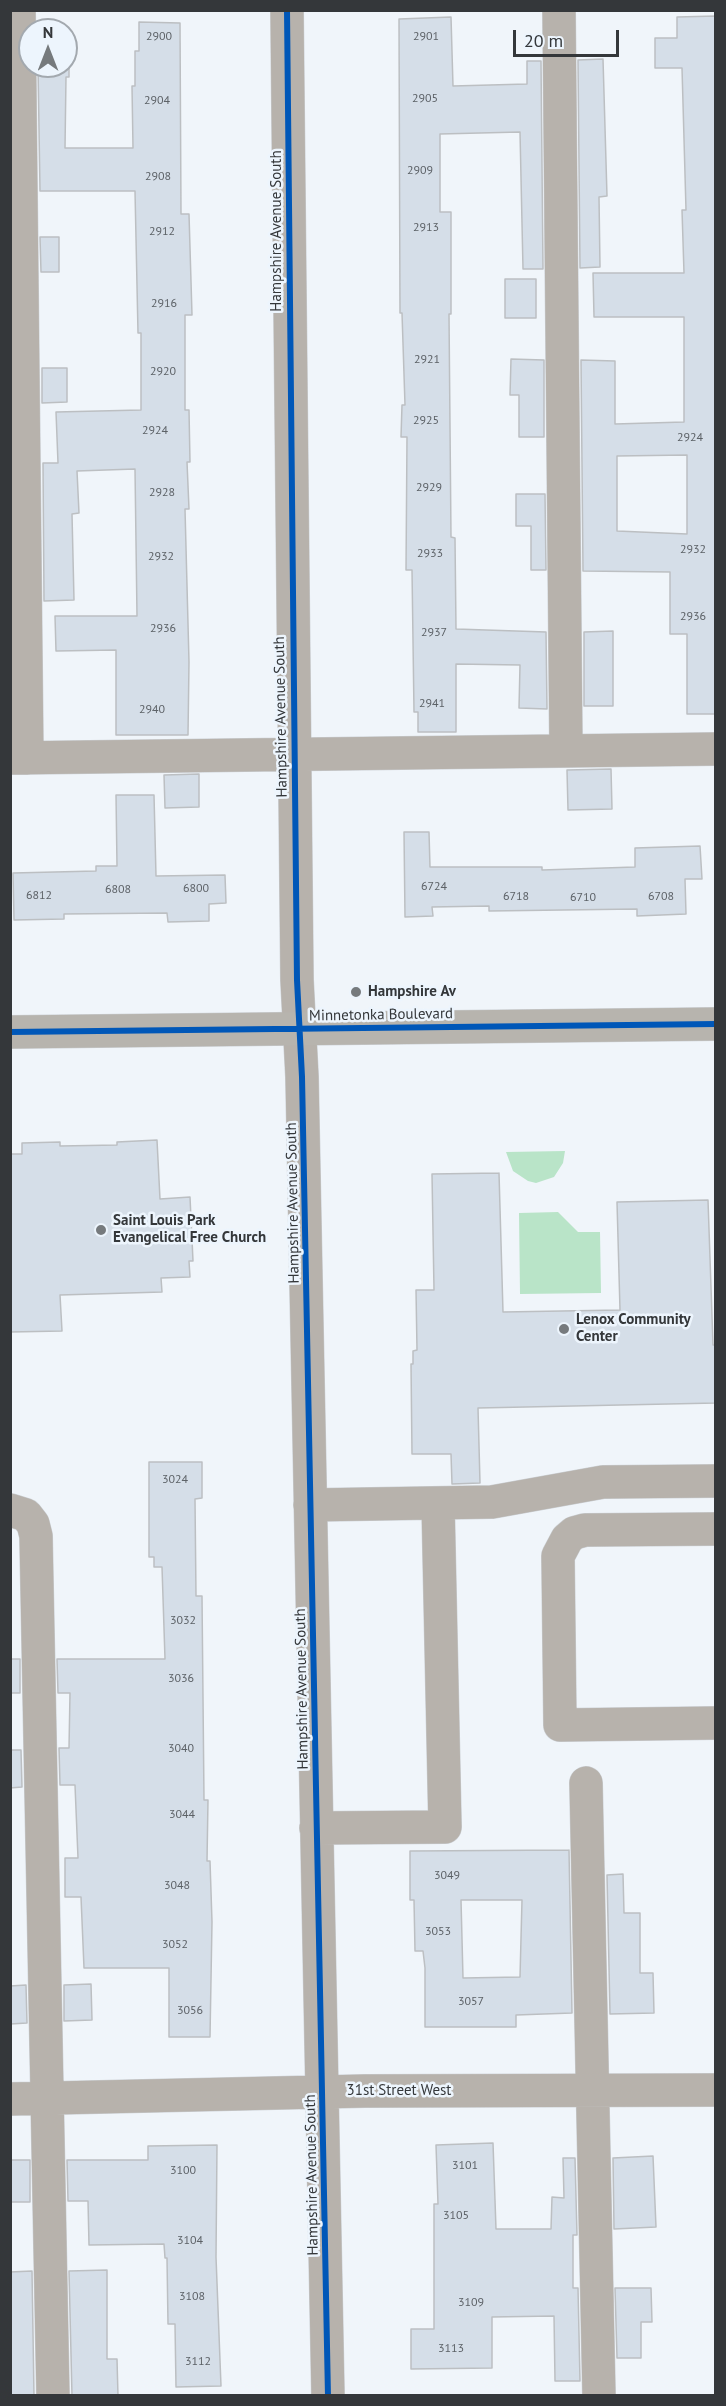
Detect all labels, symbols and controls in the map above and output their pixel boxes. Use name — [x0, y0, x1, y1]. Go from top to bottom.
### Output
north arrow — [18, 18, 78, 78]
scale bar — [516, 18, 622, 56]
text: N — [43, 22, 53, 42]
text: 20 m — [524, 29, 563, 52]
house number: 2900 — [146, 30, 172, 44]
house number: 2901 — [413, 30, 439, 44]
house number: 2905 — [412, 92, 438, 106]
house number: 2904 — [144, 94, 170, 108]
street label: Hampshire Avenue South — [268, 150, 286, 312]
house number: 2909 — [407, 164, 433, 178]
house number: 2908 — [145, 170, 171, 184]
house number: 2913 — [413, 221, 439, 235]
house number: 2912 — [149, 225, 175, 239]
house number: 2916 — [151, 297, 177, 311]
house number: 2921 — [414, 353, 440, 367]
house number: 2920 — [150, 365, 176, 379]
house number: 2925 — [413, 414, 439, 428]
house number: 2924 — [142, 424, 168, 438]
house number: 2924 — [677, 431, 703, 445]
house number: 2929 — [416, 481, 442, 495]
house number: 2928 — [149, 486, 175, 500]
house number: 2932 — [680, 543, 706, 557]
house number: 2933 — [417, 547, 443, 561]
house number: 2932 — [148, 550, 174, 564]
house number: 2936 — [680, 610, 706, 624]
house number: 2936 — [150, 622, 176, 636]
house number: 2937 — [421, 626, 447, 640]
street label: Hampshire Avenue South — [271, 636, 291, 798]
house number: 2941 — [419, 697, 445, 711]
house number: 2940 — [139, 703, 165, 717]
house number: 6724 — [421, 880, 447, 894]
house number: 6800 — [183, 882, 209, 896]
house number: 6808 — [105, 883, 131, 897]
house number: 6812 — [26, 889, 52, 903]
house number: 6718 — [503, 890, 529, 904]
house number: 6708 — [648, 890, 674, 904]
house number: 6710 — [570, 891, 596, 905]
place label: Hampshire Av — [368, 983, 456, 1001]
marker: Hampshire Av — [349, 985, 363, 999]
street label: Minnetonka Boulevard — [309, 1005, 453, 1025]
street label: Hampshire Avenue South — [283, 1122, 303, 1284]
place label: Saint Louis Park Evangelical Free Church — [113, 1212, 266, 1247]
marker: Saint Louis Park Evangelical Free Church — [94, 1223, 108, 1237]
place label: Lenox Community Center — [576, 1311, 691, 1346]
marker: Lenox Community Center — [557, 1322, 571, 1336]
house number: 3024 — [162, 1473, 188, 1487]
street label: Hampshire Avenue South — [292, 1608, 312, 1770]
house number: 3032 — [170, 1614, 196, 1628]
house number: 3036 — [168, 1672, 194, 1686]
house number: 3040 — [168, 1742, 194, 1756]
house number: 3044 — [169, 1808, 195, 1822]
house number: 3049 — [434, 1869, 460, 1883]
house number: 3048 — [164, 1879, 190, 1893]
house number: 3053 — [425, 1925, 451, 1939]
house number: 3052 — [162, 1938, 188, 1952]
house number: 3057 — [458, 1995, 484, 2009]
house number: 3056 — [177, 2004, 203, 2018]
street label: 31st Street West — [347, 2082, 451, 2100]
street label: Hampshire Avenue South — [302, 2094, 322, 2256]
house number: 3101 — [452, 2159, 478, 2173]
house number: 3100 — [170, 2164, 196, 2178]
house number: 3105 — [443, 2209, 469, 2223]
house number: 3104 — [177, 2234, 203, 2248]
house number: 3108 — [179, 2290, 205, 2304]
house number: 3109 — [458, 2296, 484, 2310]
house number: 3113 — [438, 2342, 464, 2356]
house number: 3112 — [185, 2355, 211, 2369]

